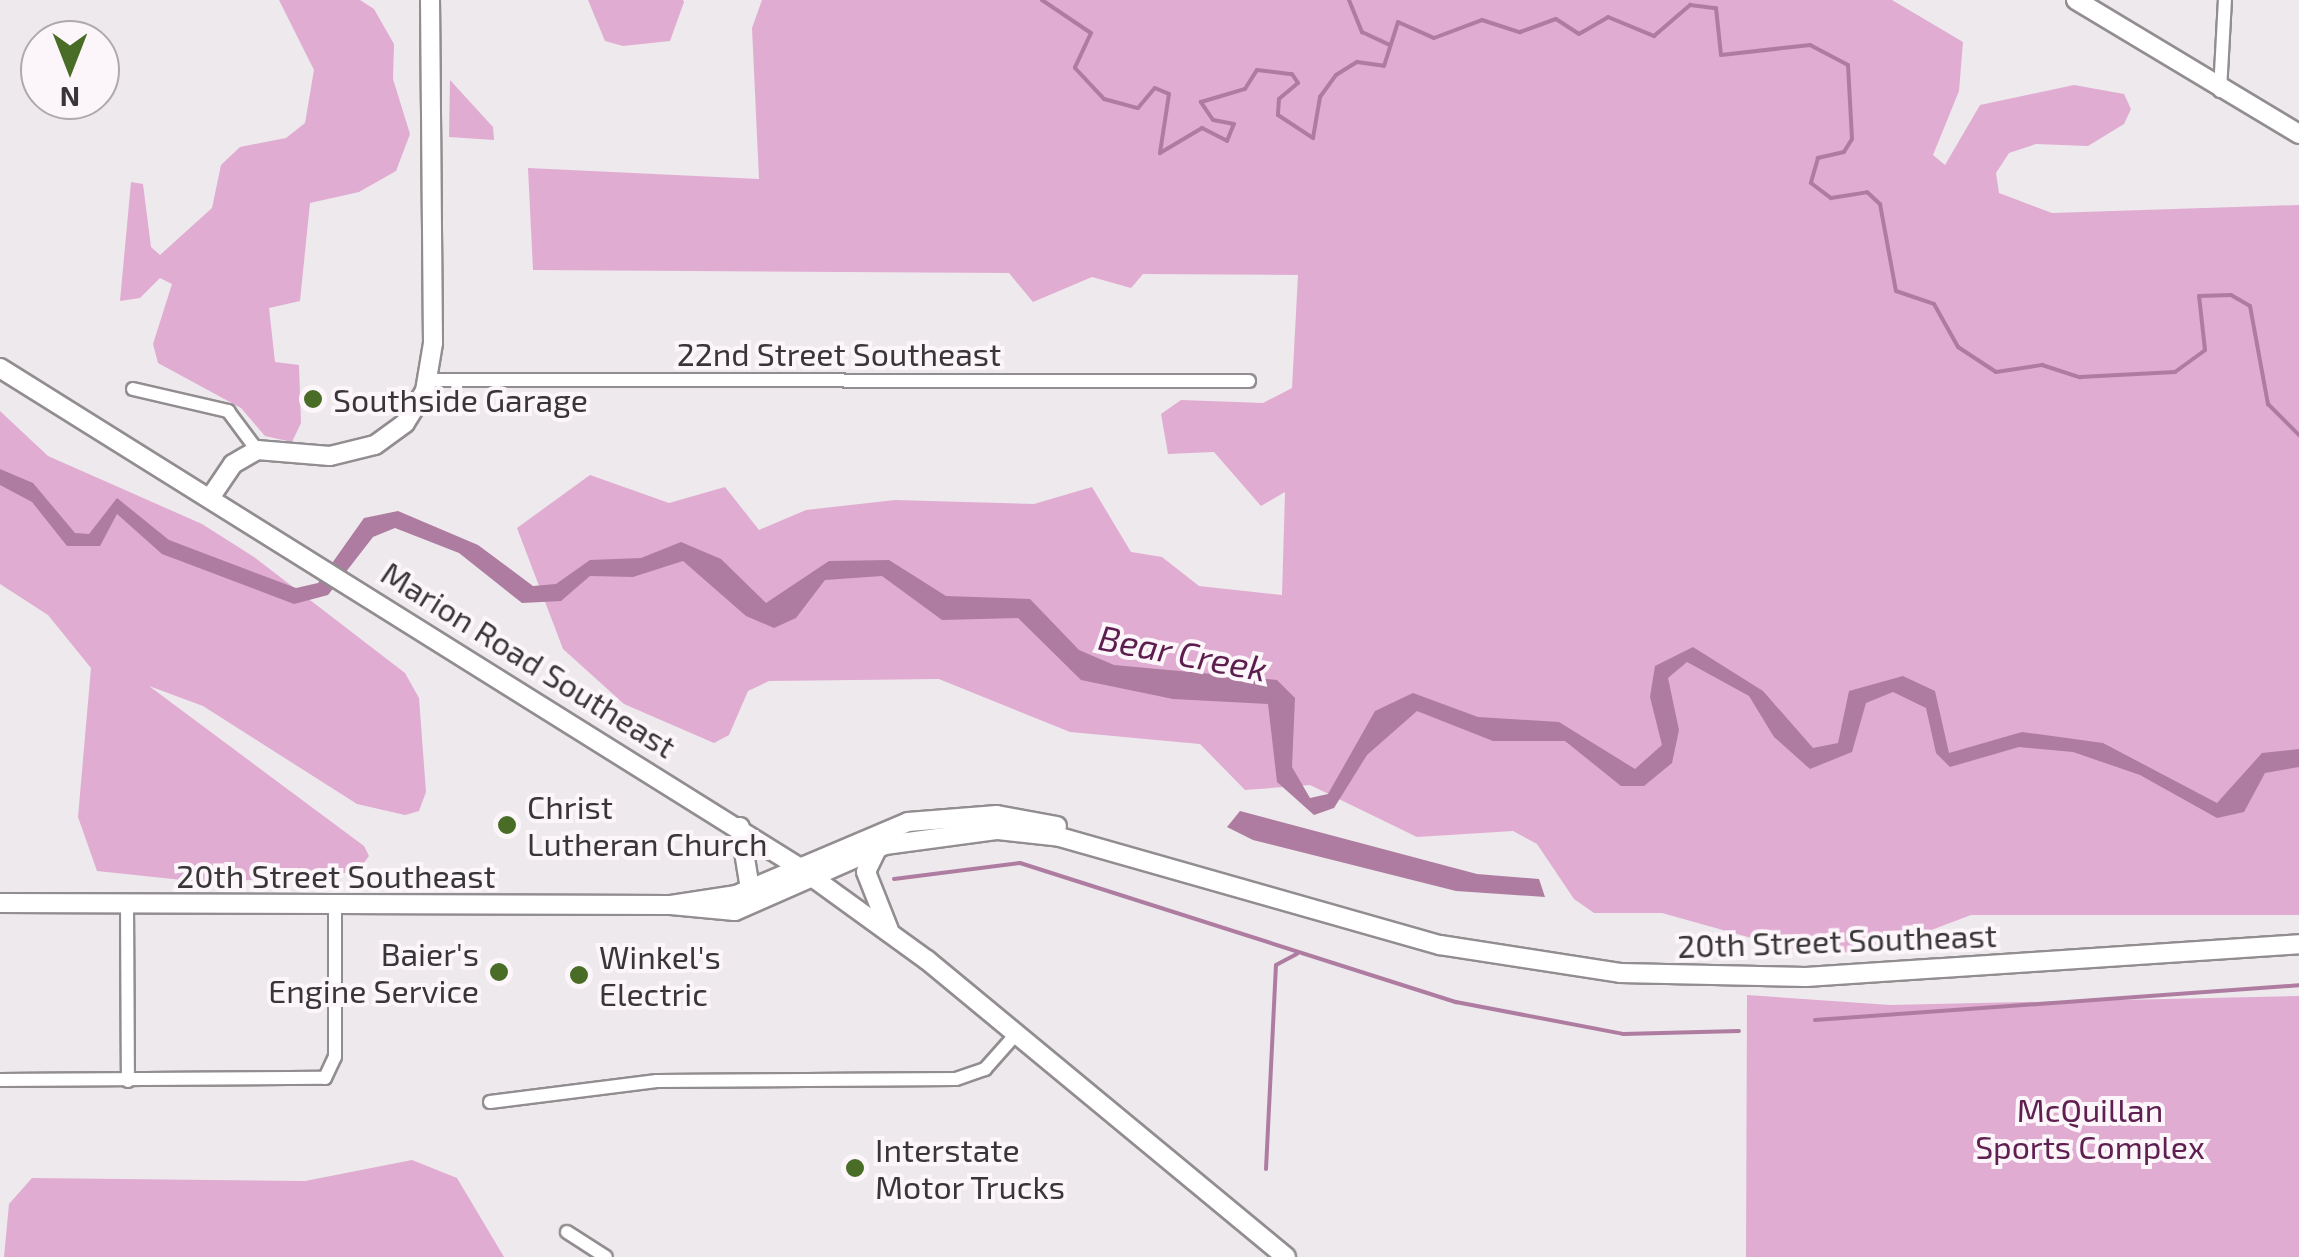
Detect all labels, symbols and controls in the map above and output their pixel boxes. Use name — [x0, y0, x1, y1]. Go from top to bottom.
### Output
north arrow — [20, 20, 120, 120]
text: N — [60, 81, 80, 115]
street label: 22nd Street Southeast — [677, 334, 1001, 372]
place label: Southside Garage — [333, 380, 588, 418]
marker: Southside Garage — [302, 388, 324, 410]
street label: Marion Road Southeast — [375, 553, 683, 765]
water label: Bear Creek — [1095, 615, 1271, 689]
place label: Christ Lutheran Church — [527, 788, 768, 863]
marker: Christ Lutheran Church — [496, 814, 518, 836]
street label: 20th Street Southeast — [176, 856, 496, 894]
street label: 20th Street Southeast — [1677, 915, 1997, 965]
place label: Baier's Engine Service — [268, 935, 479, 1010]
place label: Winkel's Electric — [599, 938, 721, 1013]
marker: Baier's Engine Service — [488, 961, 510, 983]
marker: Winkel's Electric — [568, 964, 590, 986]
park label: McQuillan Sports Complex — [1975, 1091, 2205, 1166]
place label: Interstate Motor Trucks — [875, 1131, 1066, 1206]
marker: Interstate Motor Trucks — [844, 1157, 866, 1179]

